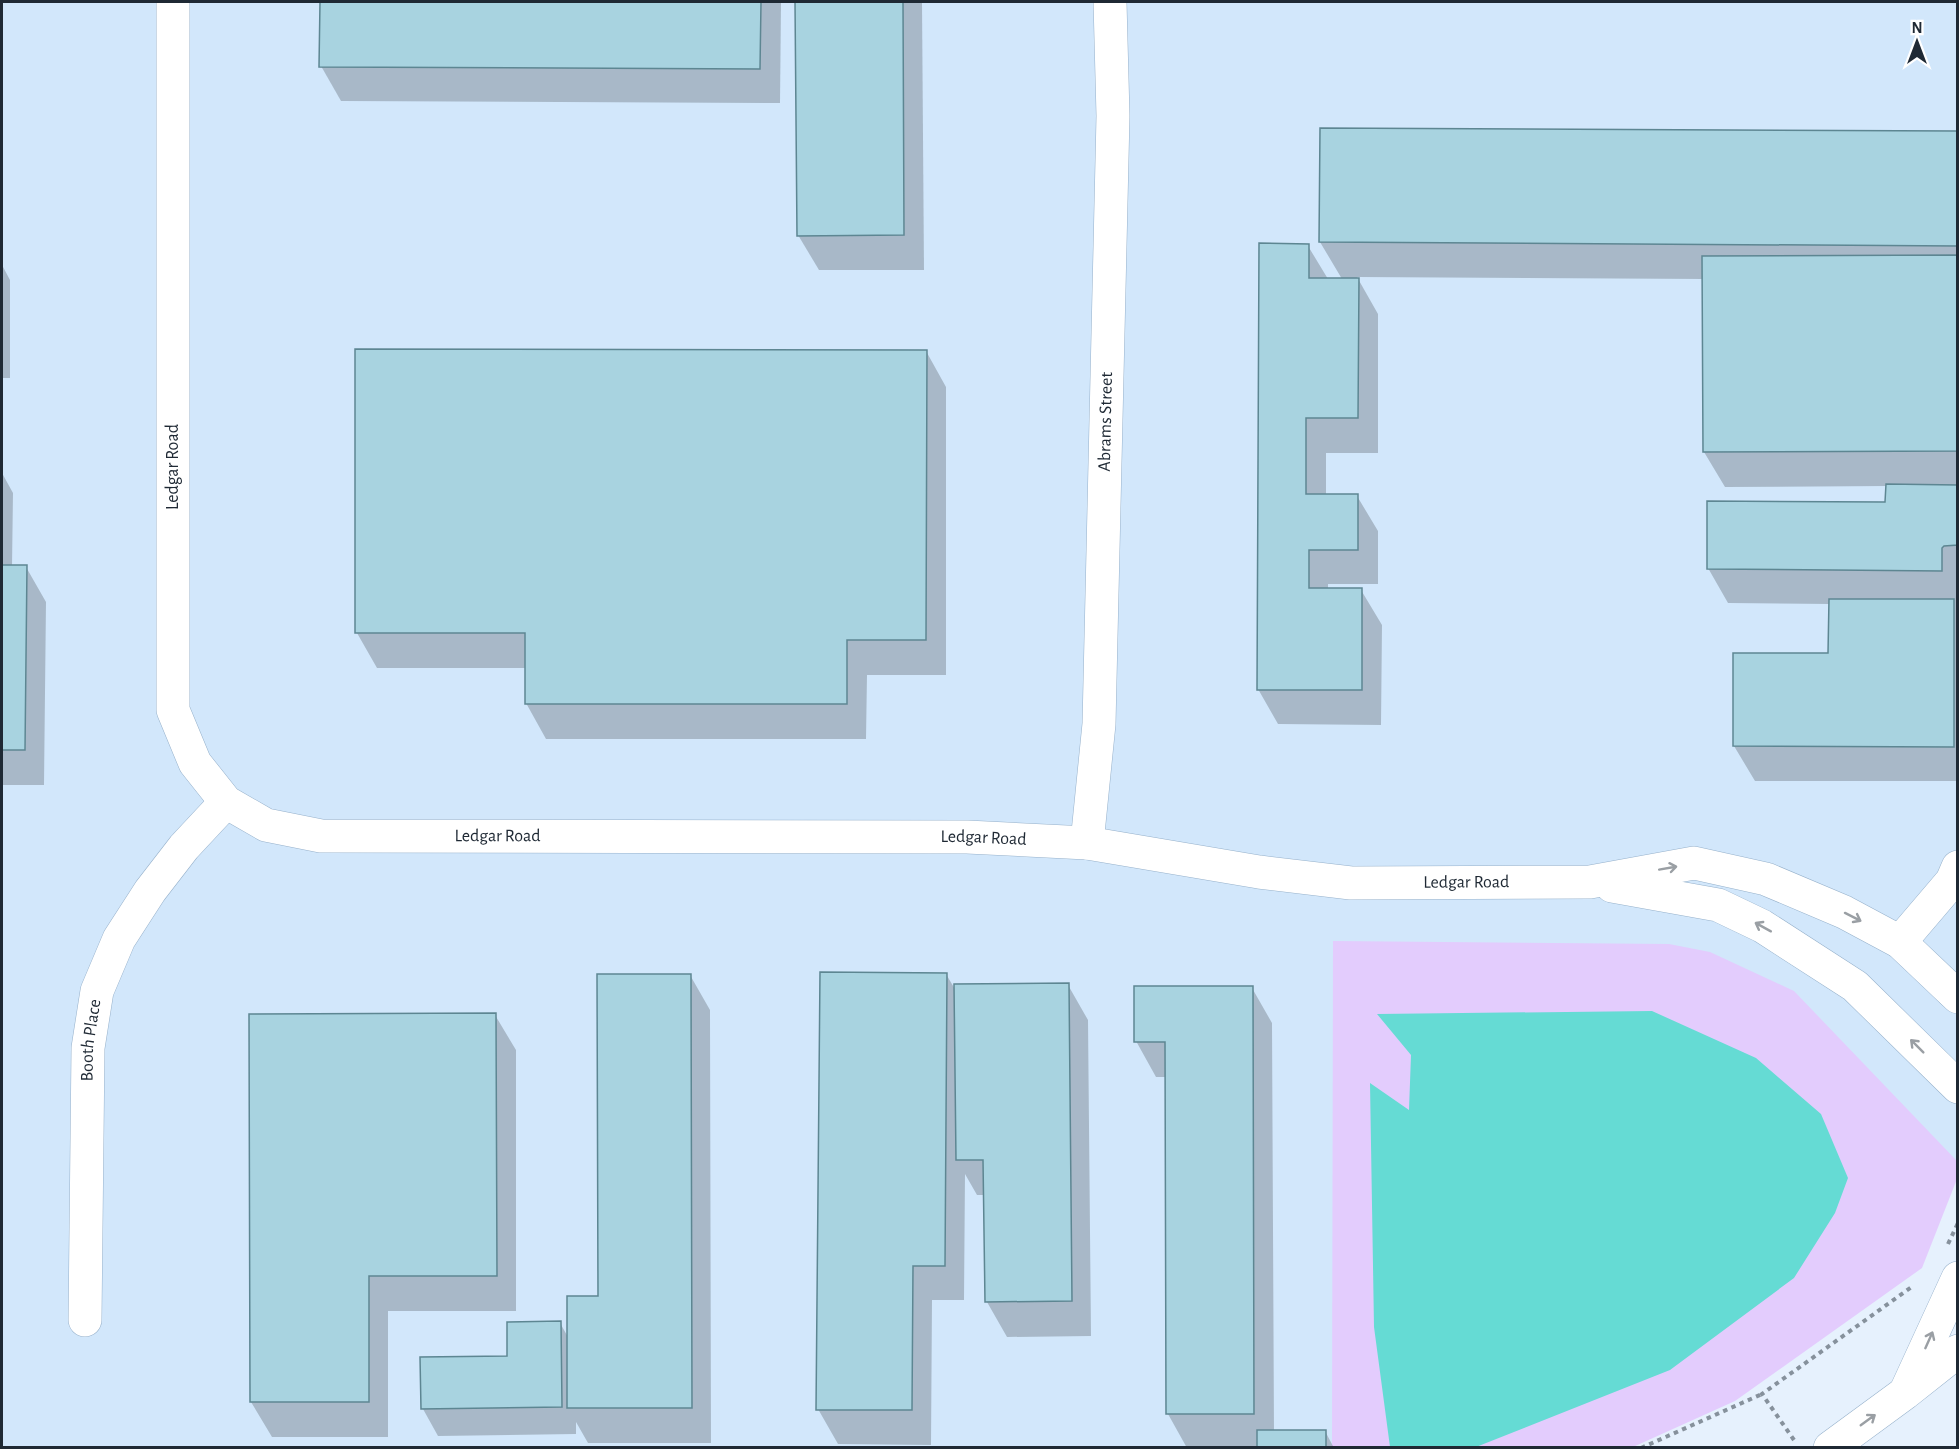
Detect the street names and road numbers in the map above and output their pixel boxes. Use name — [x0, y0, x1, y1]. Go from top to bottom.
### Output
street label: Abrams Street — [1096, 371, 1116, 472]
street label: Ledgar Road — [164, 424, 182, 510]
street label: Ledgar Road — [454, 827, 541, 845]
street label: Ledgar Road — [940, 828, 1027, 849]
street label: Ledgar Road — [1423, 873, 1509, 892]
street label: Booth Place — [79, 998, 105, 1081]

